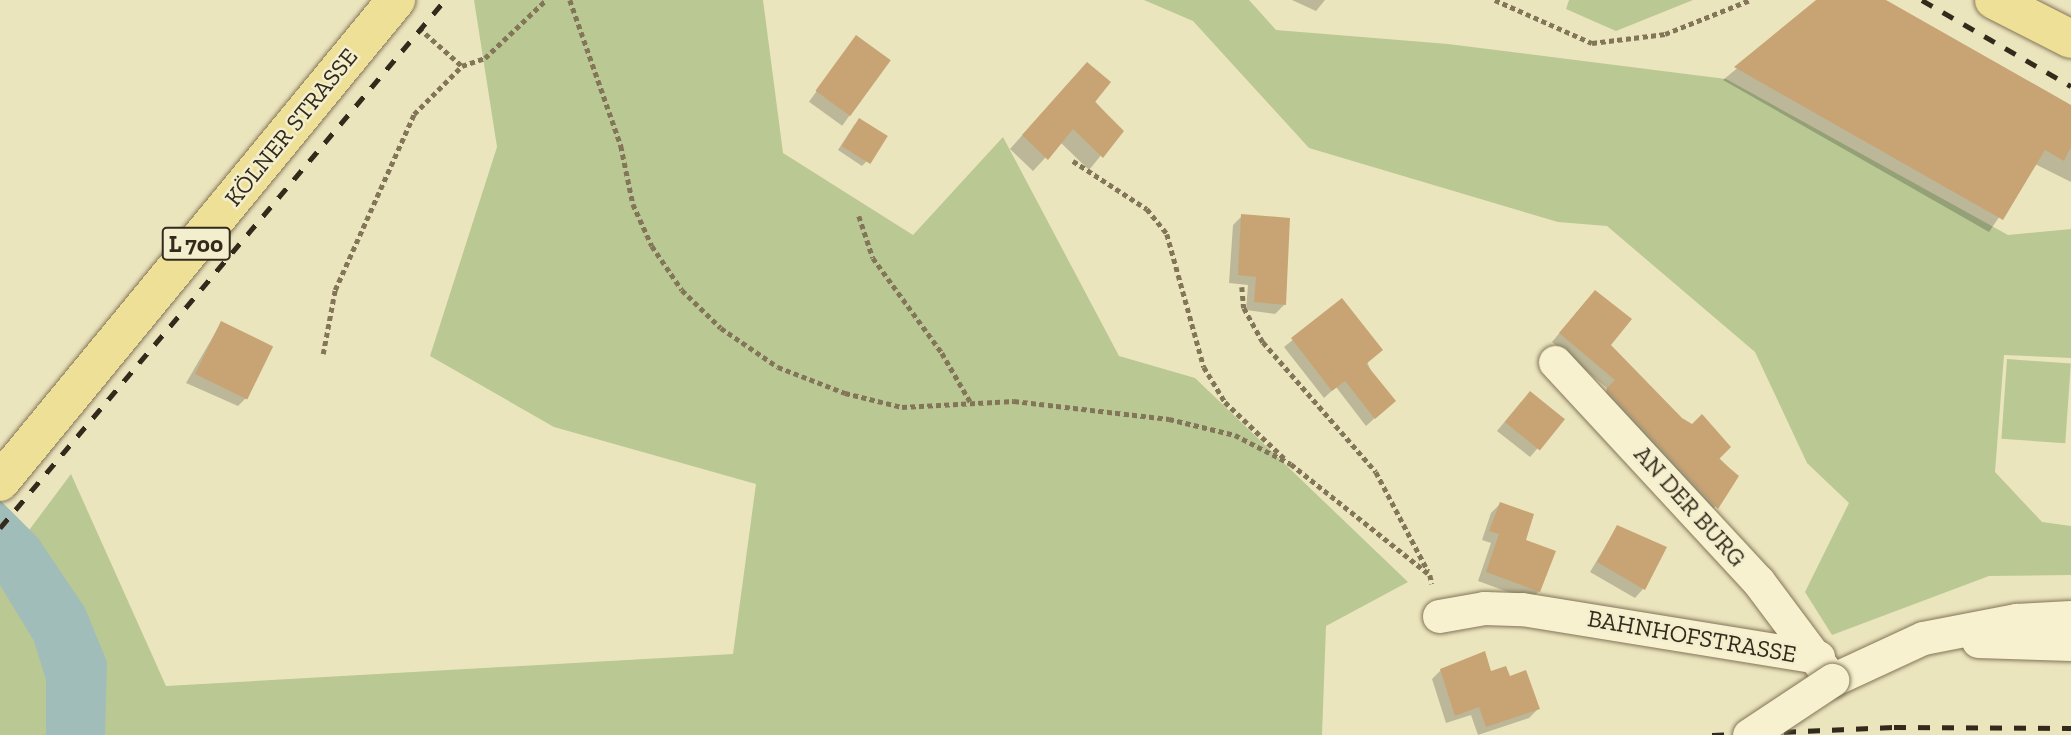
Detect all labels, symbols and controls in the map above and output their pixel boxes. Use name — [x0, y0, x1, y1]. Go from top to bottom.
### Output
street label: KÖLNER STRASSE — [219, 42, 363, 212]
road number: L 700 — [161, 224, 231, 264]
street label: AN DER BURG — [1628, 440, 1752, 572]
street label: BAHNHOFSTRASSE — [1585, 603, 1799, 669]

